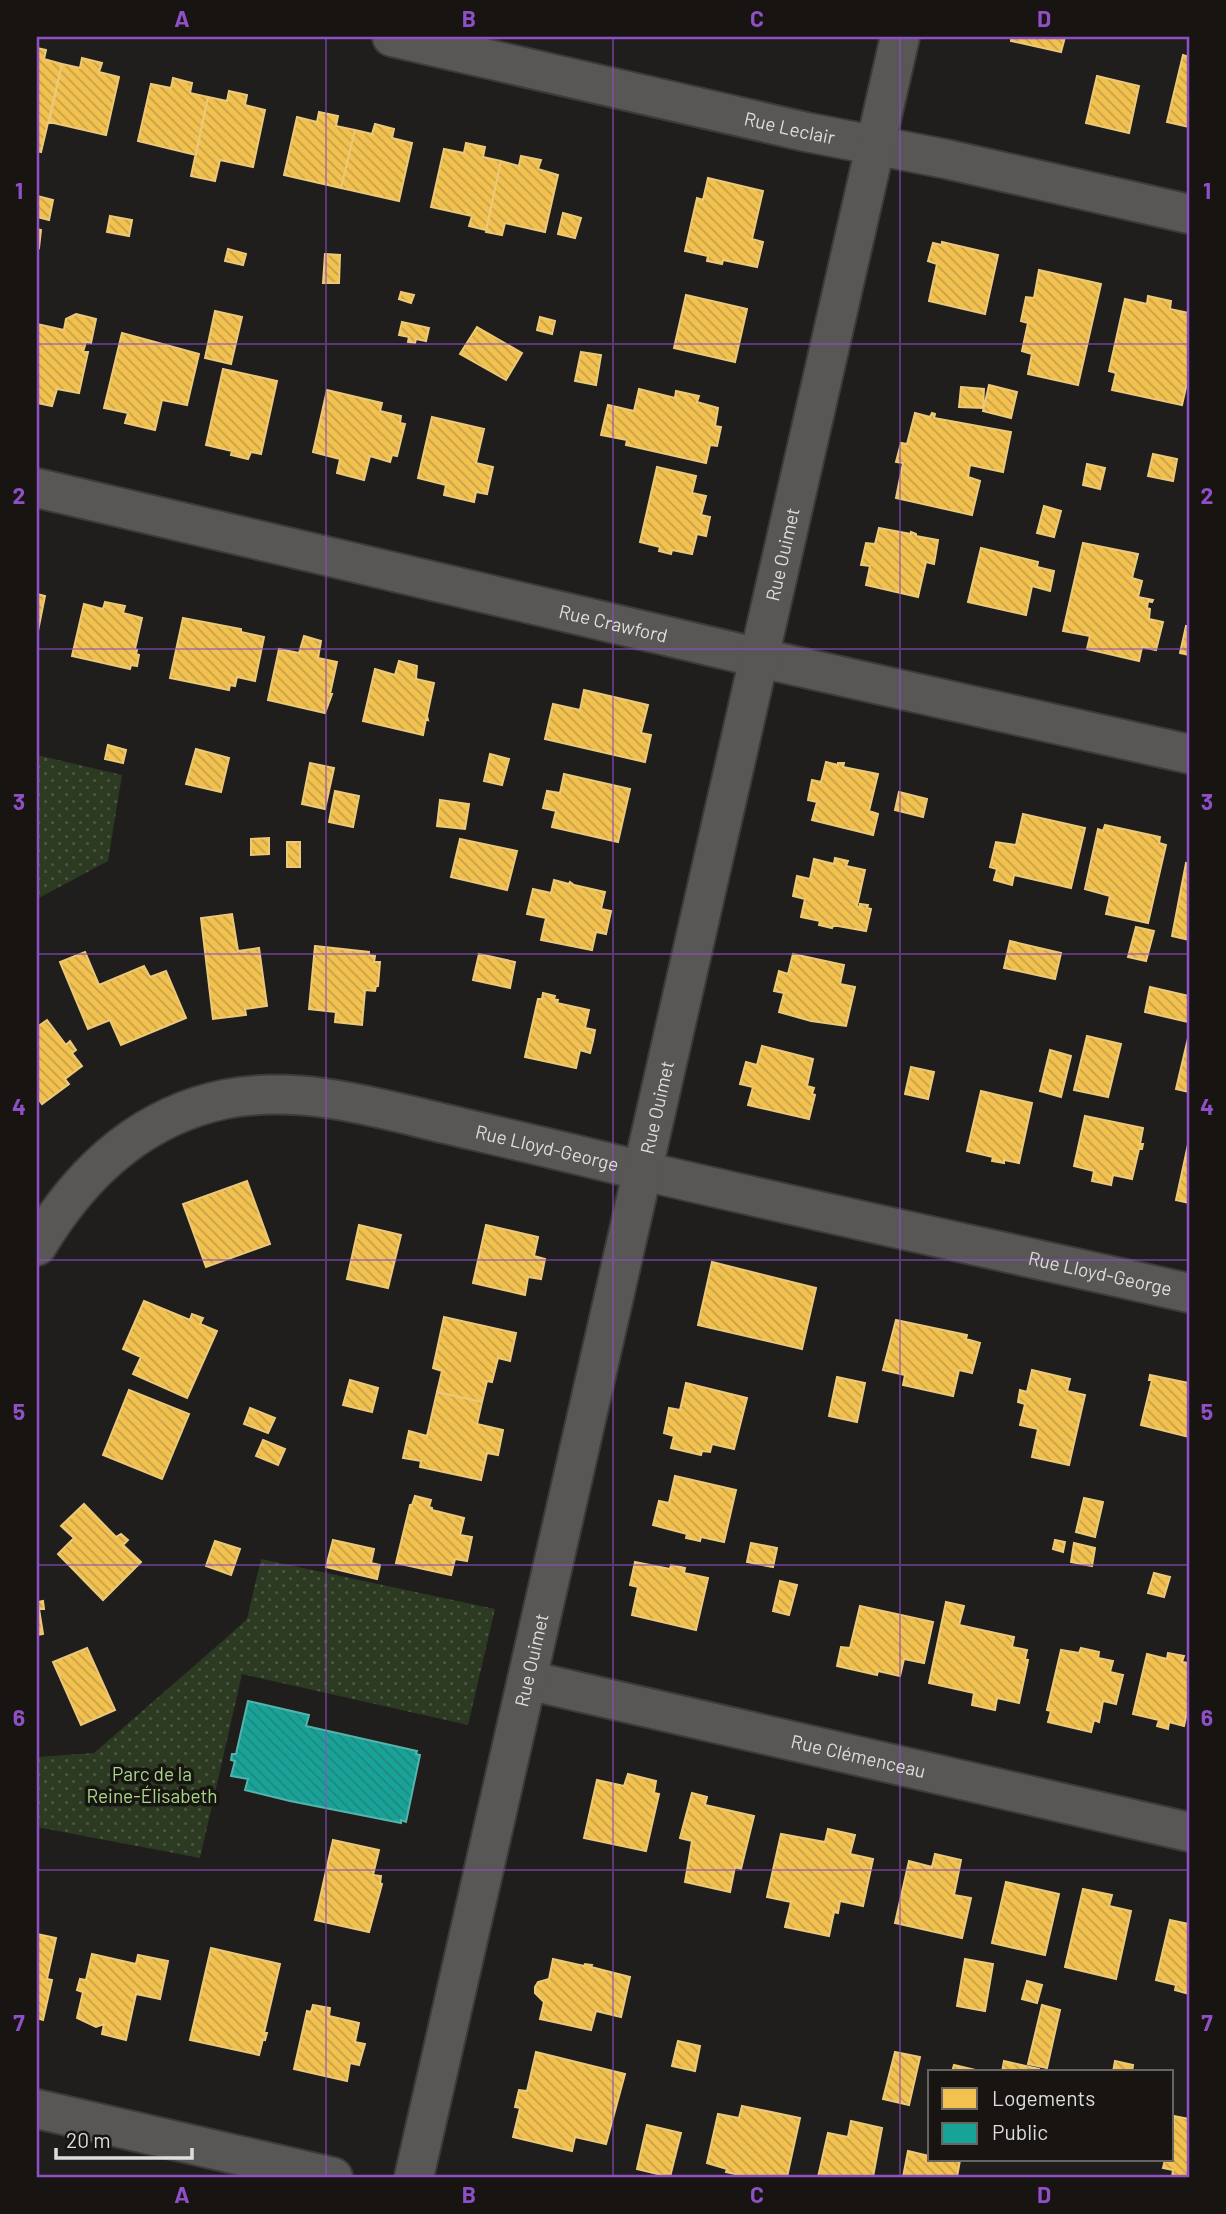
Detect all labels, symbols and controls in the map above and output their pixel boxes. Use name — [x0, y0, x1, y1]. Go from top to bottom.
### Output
text: A — [174, 4, 190, 32]
text: B — [462, 4, 476, 32]
text: C — [750, 4, 764, 32]
text: D — [1037, 4, 1051, 32]
street label: Rue Leclair — [742, 106, 837, 148]
text: 1 — [15, 176, 23, 204]
text: 1 — [1203, 176, 1211, 204]
text: 2 — [13, 481, 25, 509]
text: 2 — [1201, 481, 1213, 509]
street label: Rue Ouimet — [760, 505, 804, 603]
street label: Rue Crawford — [557, 599, 670, 647]
text: 3 — [13, 787, 25, 815]
text: 3 — [1201, 787, 1213, 815]
street label: Rue Ouimet — [635, 1058, 678, 1156]
text: 4 — [12, 1092, 26, 1120]
text: 4 — [1200, 1092, 1214, 1120]
street label: Rue Lloyd-George — [473, 1119, 621, 1176]
street label: Rue Lloyd-George — [1026, 1246, 1174, 1300]
text: 5 — [13, 1397, 25, 1425]
text: 5 — [1201, 1397, 1213, 1425]
street label: Rue Ouimet — [509, 1611, 553, 1709]
text: 6 — [13, 1703, 25, 1731]
text: 6 — [1201, 1703, 1213, 1731]
street label: Rue Clémenceau — [789, 1729, 928, 1782]
park label: Parc de la Reine-Élisabeth — [86, 1762, 218, 1807]
text: 7 — [13, 2008, 25, 2036]
text: 7 — [1201, 2008, 1213, 2036]
legend — [928, 2070, 1174, 2162]
text: Logements — [992, 2085, 1095, 2110]
scale bar — [56, 2116, 192, 2160]
text: Public — [992, 2119, 1048, 2144]
text: 20 m — [66, 2127, 111, 2152]
text: A — [174, 2180, 190, 2208]
text: B — [462, 2180, 476, 2208]
text: C — [750, 2180, 764, 2208]
text: D — [1037, 2180, 1051, 2208]

